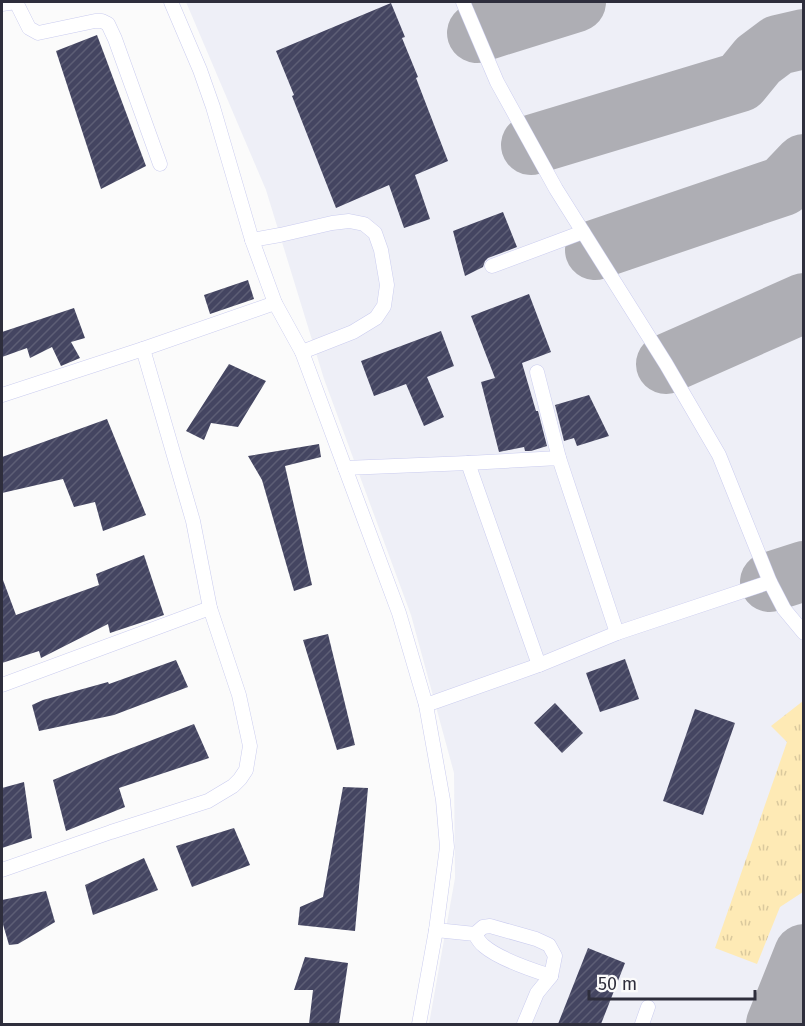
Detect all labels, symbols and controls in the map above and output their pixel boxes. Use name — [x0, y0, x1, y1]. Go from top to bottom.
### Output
scale bar — [589, 963, 756, 1001]
text: 50 m — [598, 973, 637, 995]

